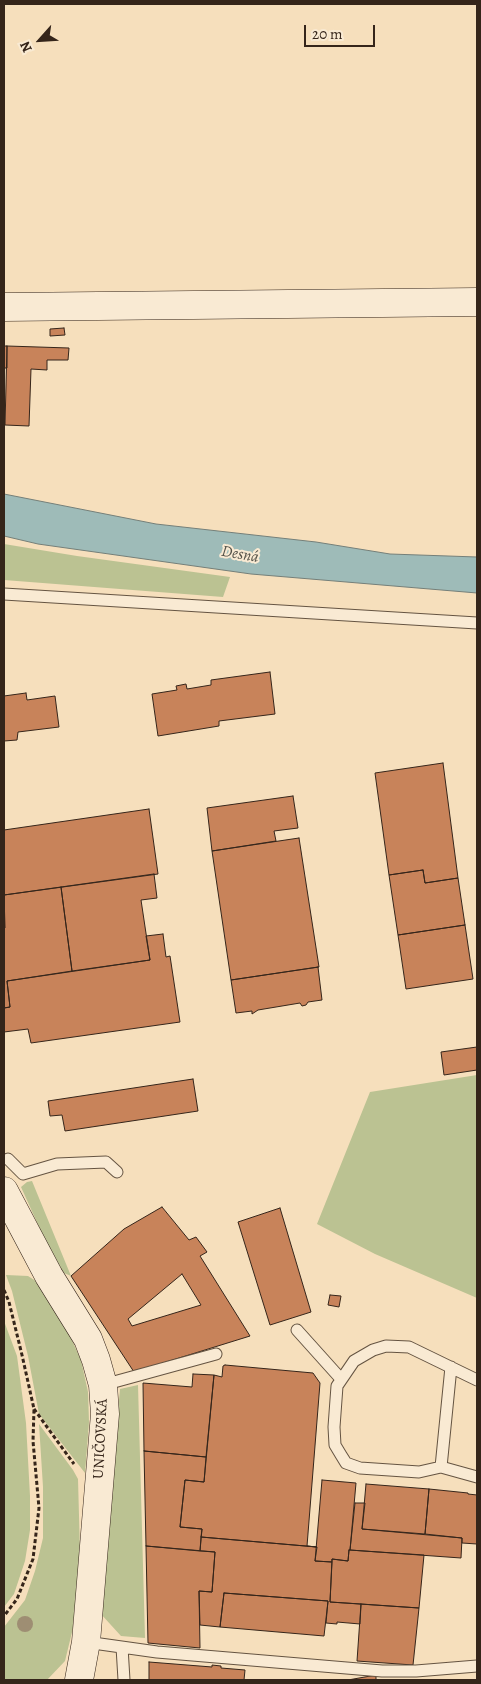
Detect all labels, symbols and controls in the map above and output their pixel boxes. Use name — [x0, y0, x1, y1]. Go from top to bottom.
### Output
north arrow — [15, 15, 65, 65]
scale bar — [306, 15, 377, 47]
text: 20 m — [312, 24, 343, 44]
text: N — [15, 38, 37, 56]
water label: Desná — [220, 542, 260, 568]
street label: UNIČOVSKÁ — [90, 1398, 112, 1480]

